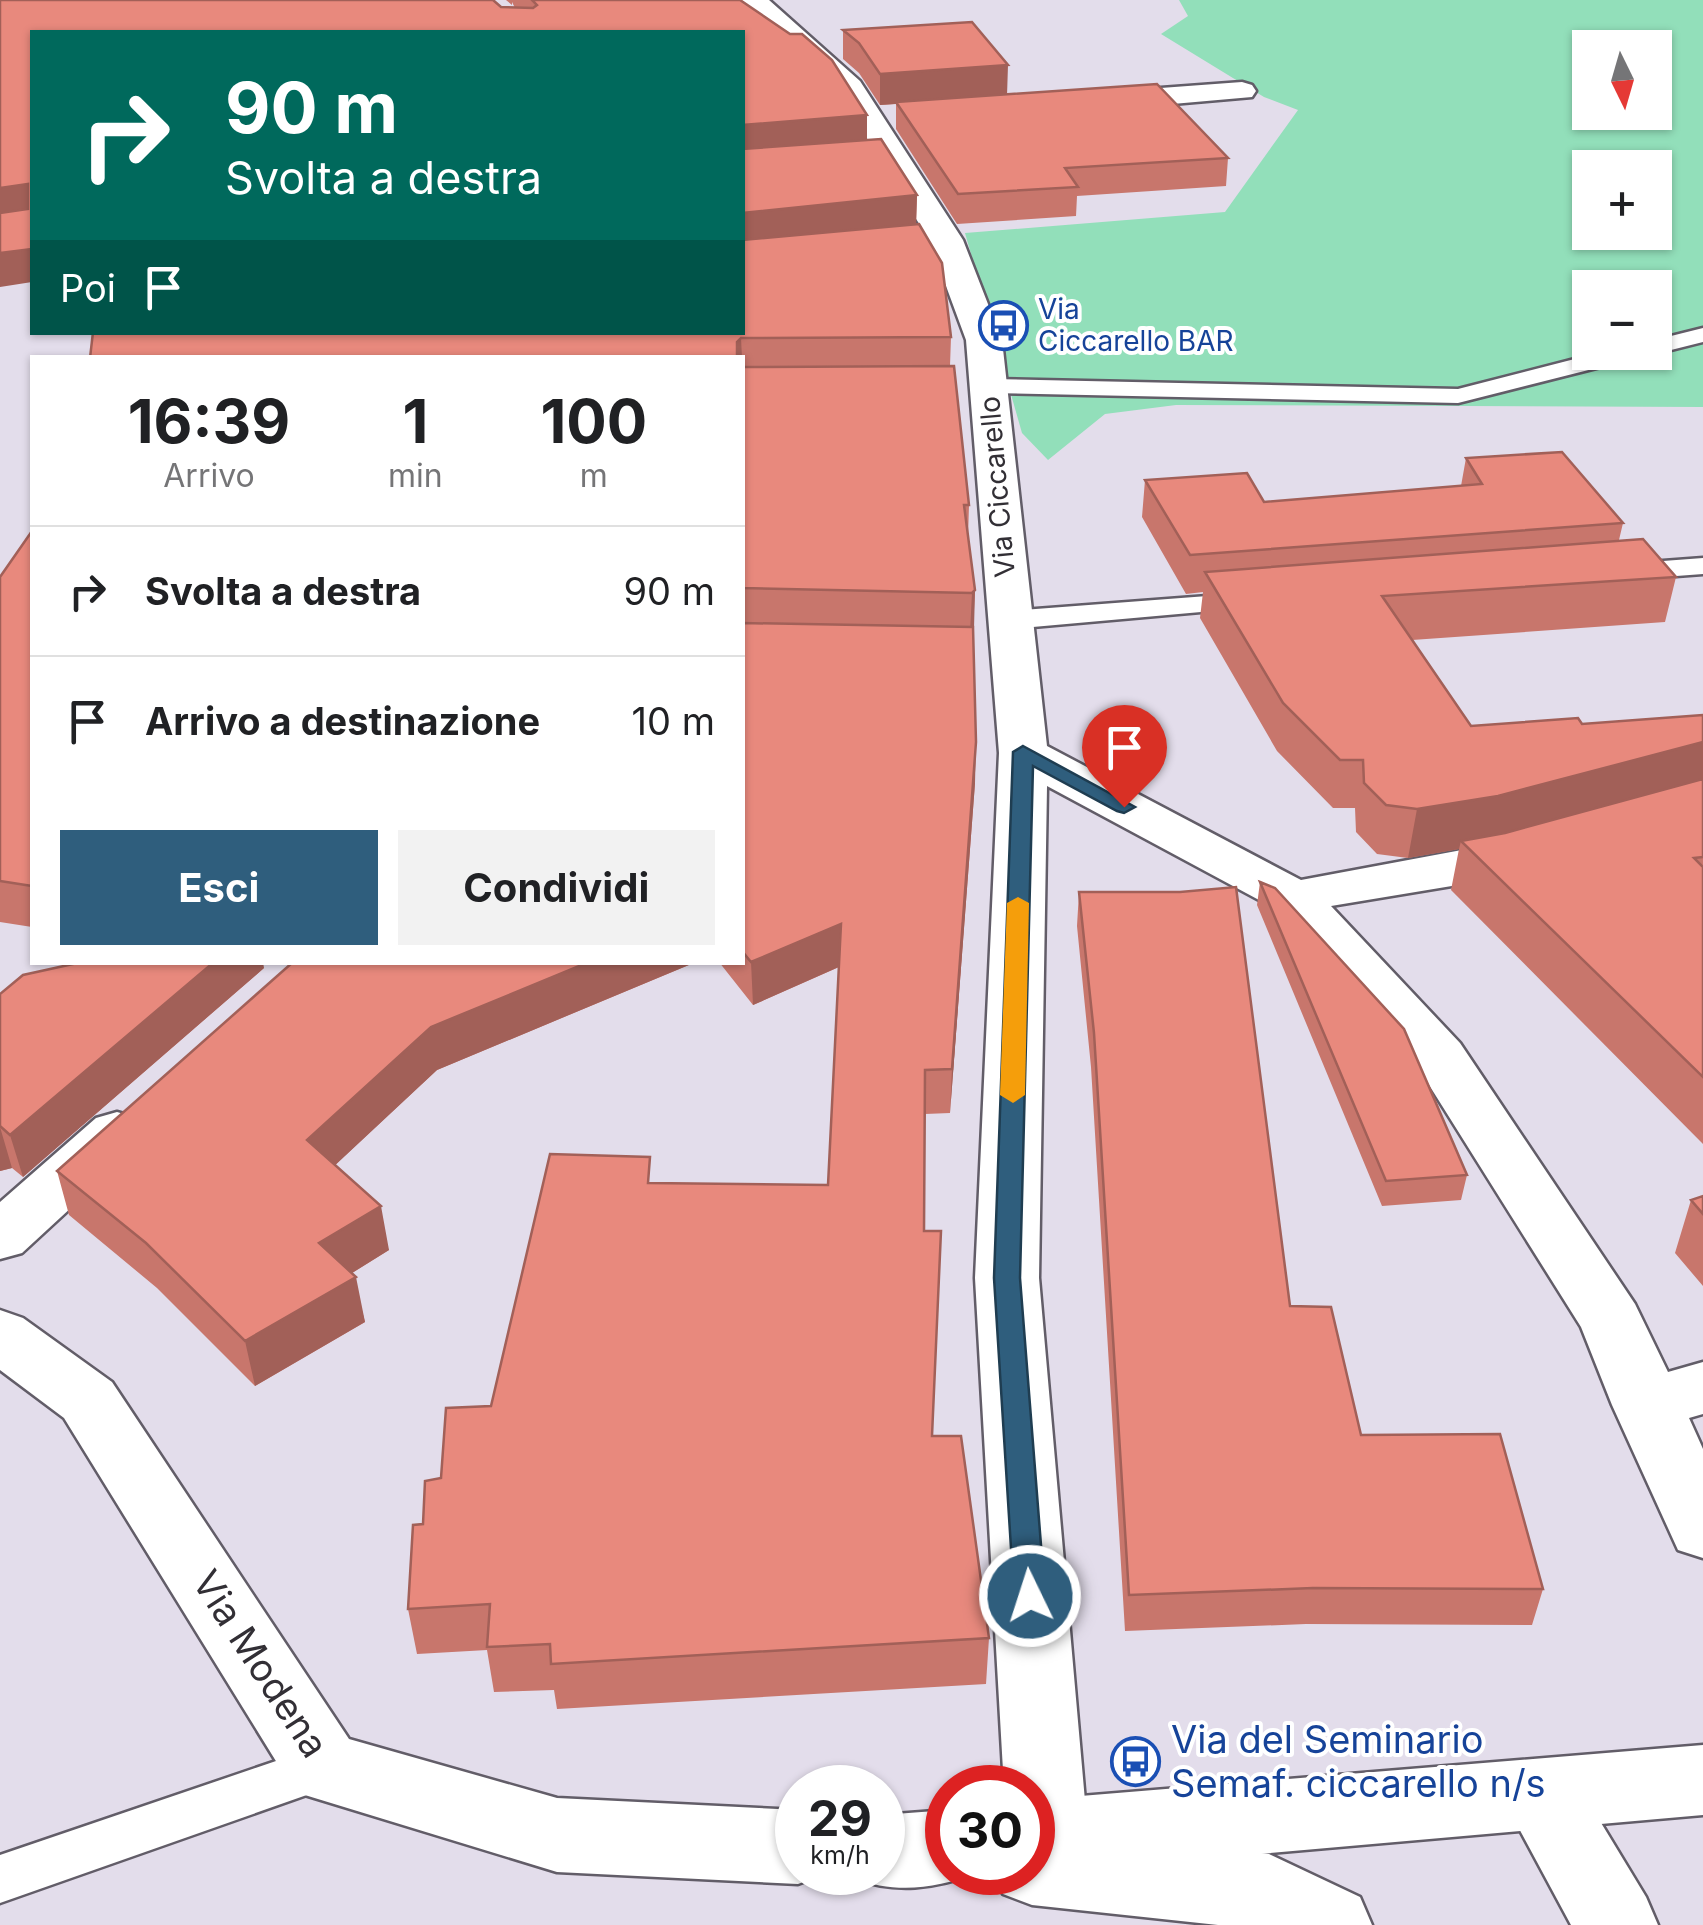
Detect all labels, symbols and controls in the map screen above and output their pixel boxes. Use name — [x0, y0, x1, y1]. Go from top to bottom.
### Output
north arrow — [1572, 30, 1672, 130]
map controls — [1572, 30, 1672, 370]
text: 90 m — [225, 65, 398, 150]
icon: right — [60, 70, 190, 200]
text: Svolta a destra — [225, 150, 542, 205]
button: + — [1572, 150, 1672, 250]
icon: arrive — [136, 260, 191, 315]
text: Poi — [60, 265, 116, 311]
button: − — [1572, 270, 1672, 370]
place label: Via Ciccarello BAR — [1038, 292, 1234, 358]
bus stop icon: Via Ciccarello BAR — [977, 299, 1029, 351]
text: 16:39 — [128, 385, 290, 457]
text: 1 — [402, 385, 428, 457]
text: 100 — [540, 385, 647, 457]
street label: Via Ciccarello — [972, 395, 1022, 579]
text: Arrivo — [163, 456, 255, 495]
text: min — [388, 456, 443, 495]
text: m — [580, 456, 608, 495]
icon: right — [60, 564, 115, 619]
text: Svolta a destra — [145, 568, 421, 614]
text: 90 m — [623, 568, 715, 614]
icon: arrive — [60, 694, 115, 749]
text: Arrivo a destinazione — [145, 698, 540, 744]
text: 10 m — [632, 698, 715, 744]
pin — [1082, 705, 1167, 808]
icon: arrive — [1097, 720, 1152, 775]
button: Esci — [60, 830, 378, 945]
button: Condividi — [398, 830, 715, 945]
position arrow — [978, 1544, 1082, 1648]
street label: Via Modena — [183, 1561, 338, 1766]
place label: Via del Seminario Semaf. ciccarello n/s — [1171, 1716, 1546, 1806]
bus stop icon: Via del Seminario Semaf. ciccarello n/s — [1110, 1736, 1162, 1788]
speed limit sign: 30 — [925, 1765, 1055, 1895]
text: 29 — [808, 1788, 872, 1848]
text: km/h — [810, 1840, 870, 1870]

